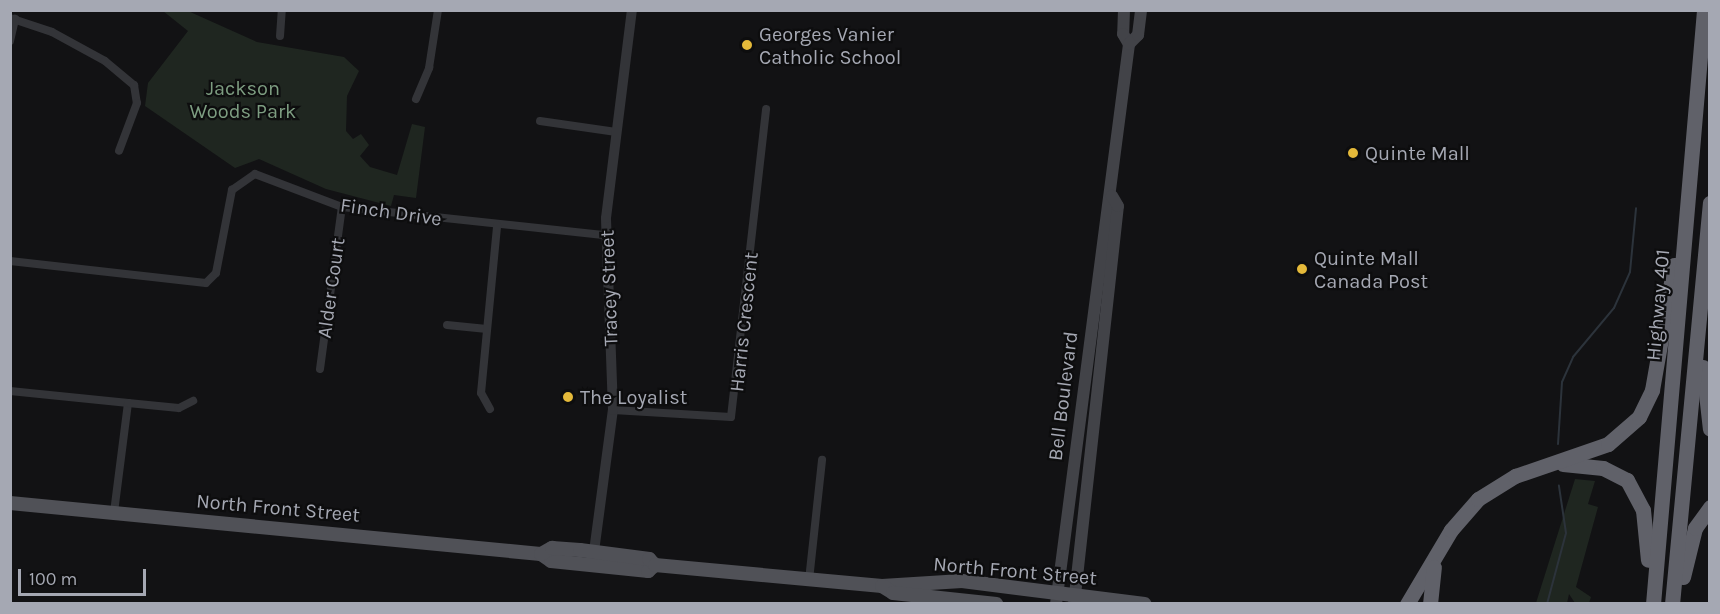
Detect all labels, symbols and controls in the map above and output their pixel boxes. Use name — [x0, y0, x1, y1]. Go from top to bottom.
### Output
place label: Georges Vanier Catholic School — [759, 22, 901, 69]
marker: Georges Vanier Catholic School — [740, 38, 754, 52]
park label: Jackson Woods Park — [190, 77, 296, 124]
place label: Quinte Mall — [1365, 141, 1470, 165]
marker: Quinte Mall — [1346, 146, 1360, 160]
street label: Finch Drive — [339, 193, 443, 231]
street label: Tracey Street — [595, 229, 623, 347]
street label: Alder Court — [312, 236, 350, 340]
place label: Quinte Mall Canada Post — [1314, 246, 1428, 293]
street label: Highway 401 — [1641, 248, 1675, 362]
street label: Harris Crescent — [725, 251, 763, 393]
marker: Quinte Mall Canada Post — [1295, 262, 1309, 276]
street label: Bell Boulevard — [1043, 330, 1083, 462]
place label: The Loyalist — [580, 385, 687, 409]
marker: The Loyalist — [561, 390, 575, 404]
street label: North Front Street — [195, 489, 361, 527]
street label: North Front Street — [932, 552, 1098, 590]
scale bar — [21, 557, 148, 595]
text: 100 m — [29, 568, 77, 590]

